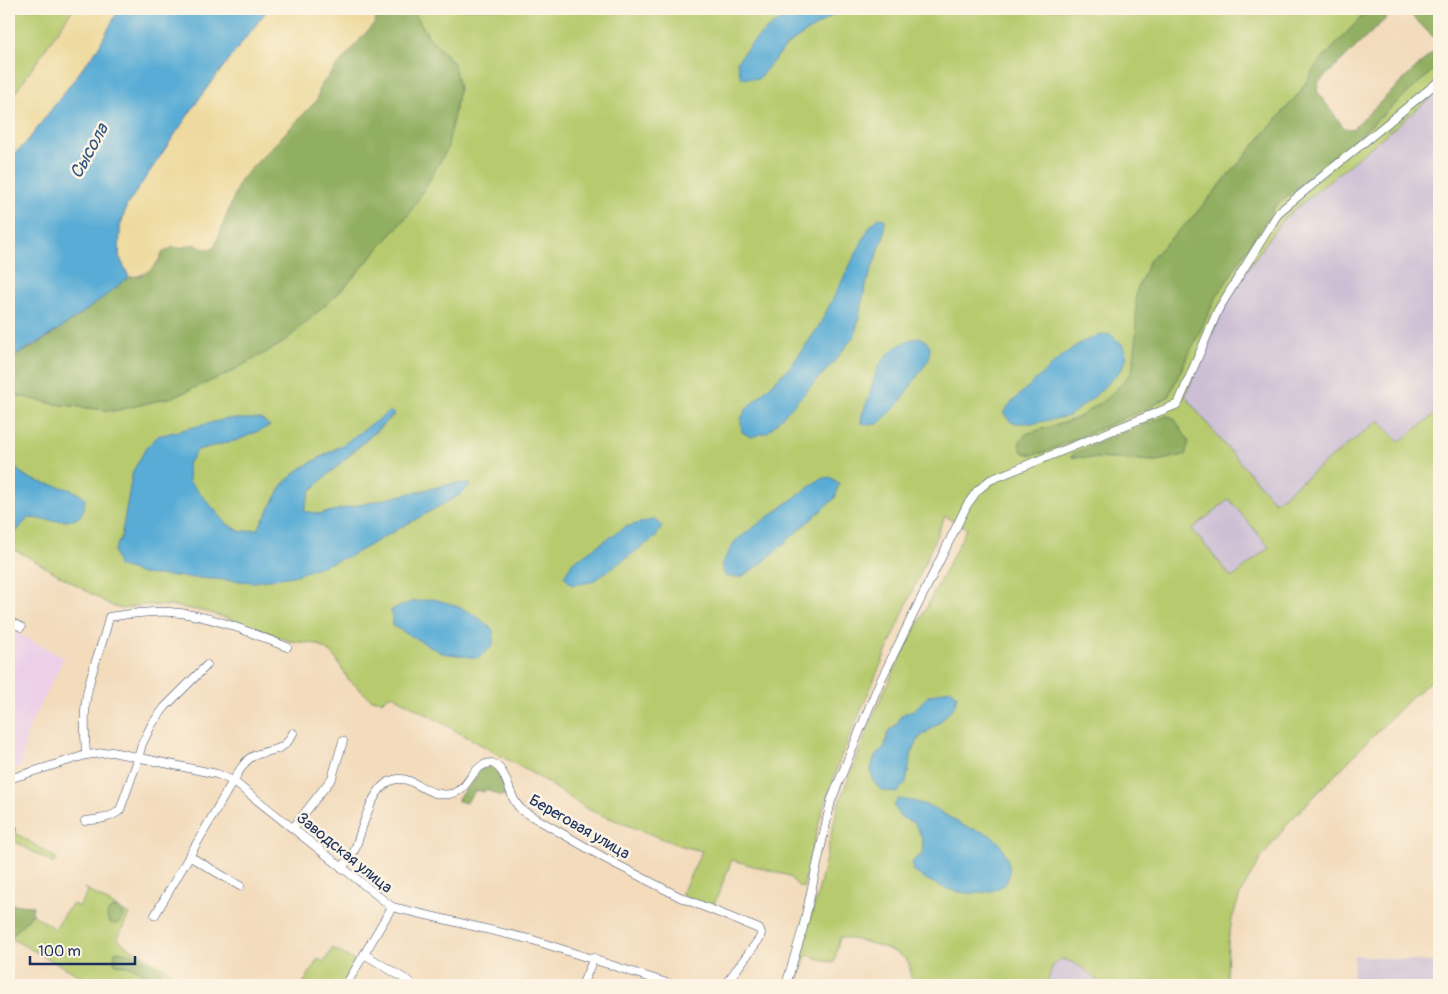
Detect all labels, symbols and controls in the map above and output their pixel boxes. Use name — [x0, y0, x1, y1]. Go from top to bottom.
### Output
water label: Сысола — [65, 118, 115, 183]
street label: Береговая улица — [526, 790, 633, 864]
street label: Заводская улица — [292, 808, 396, 898]
scale bar — [30, 934, 135, 966]
text: 100 m — [38, 942, 81, 961]

